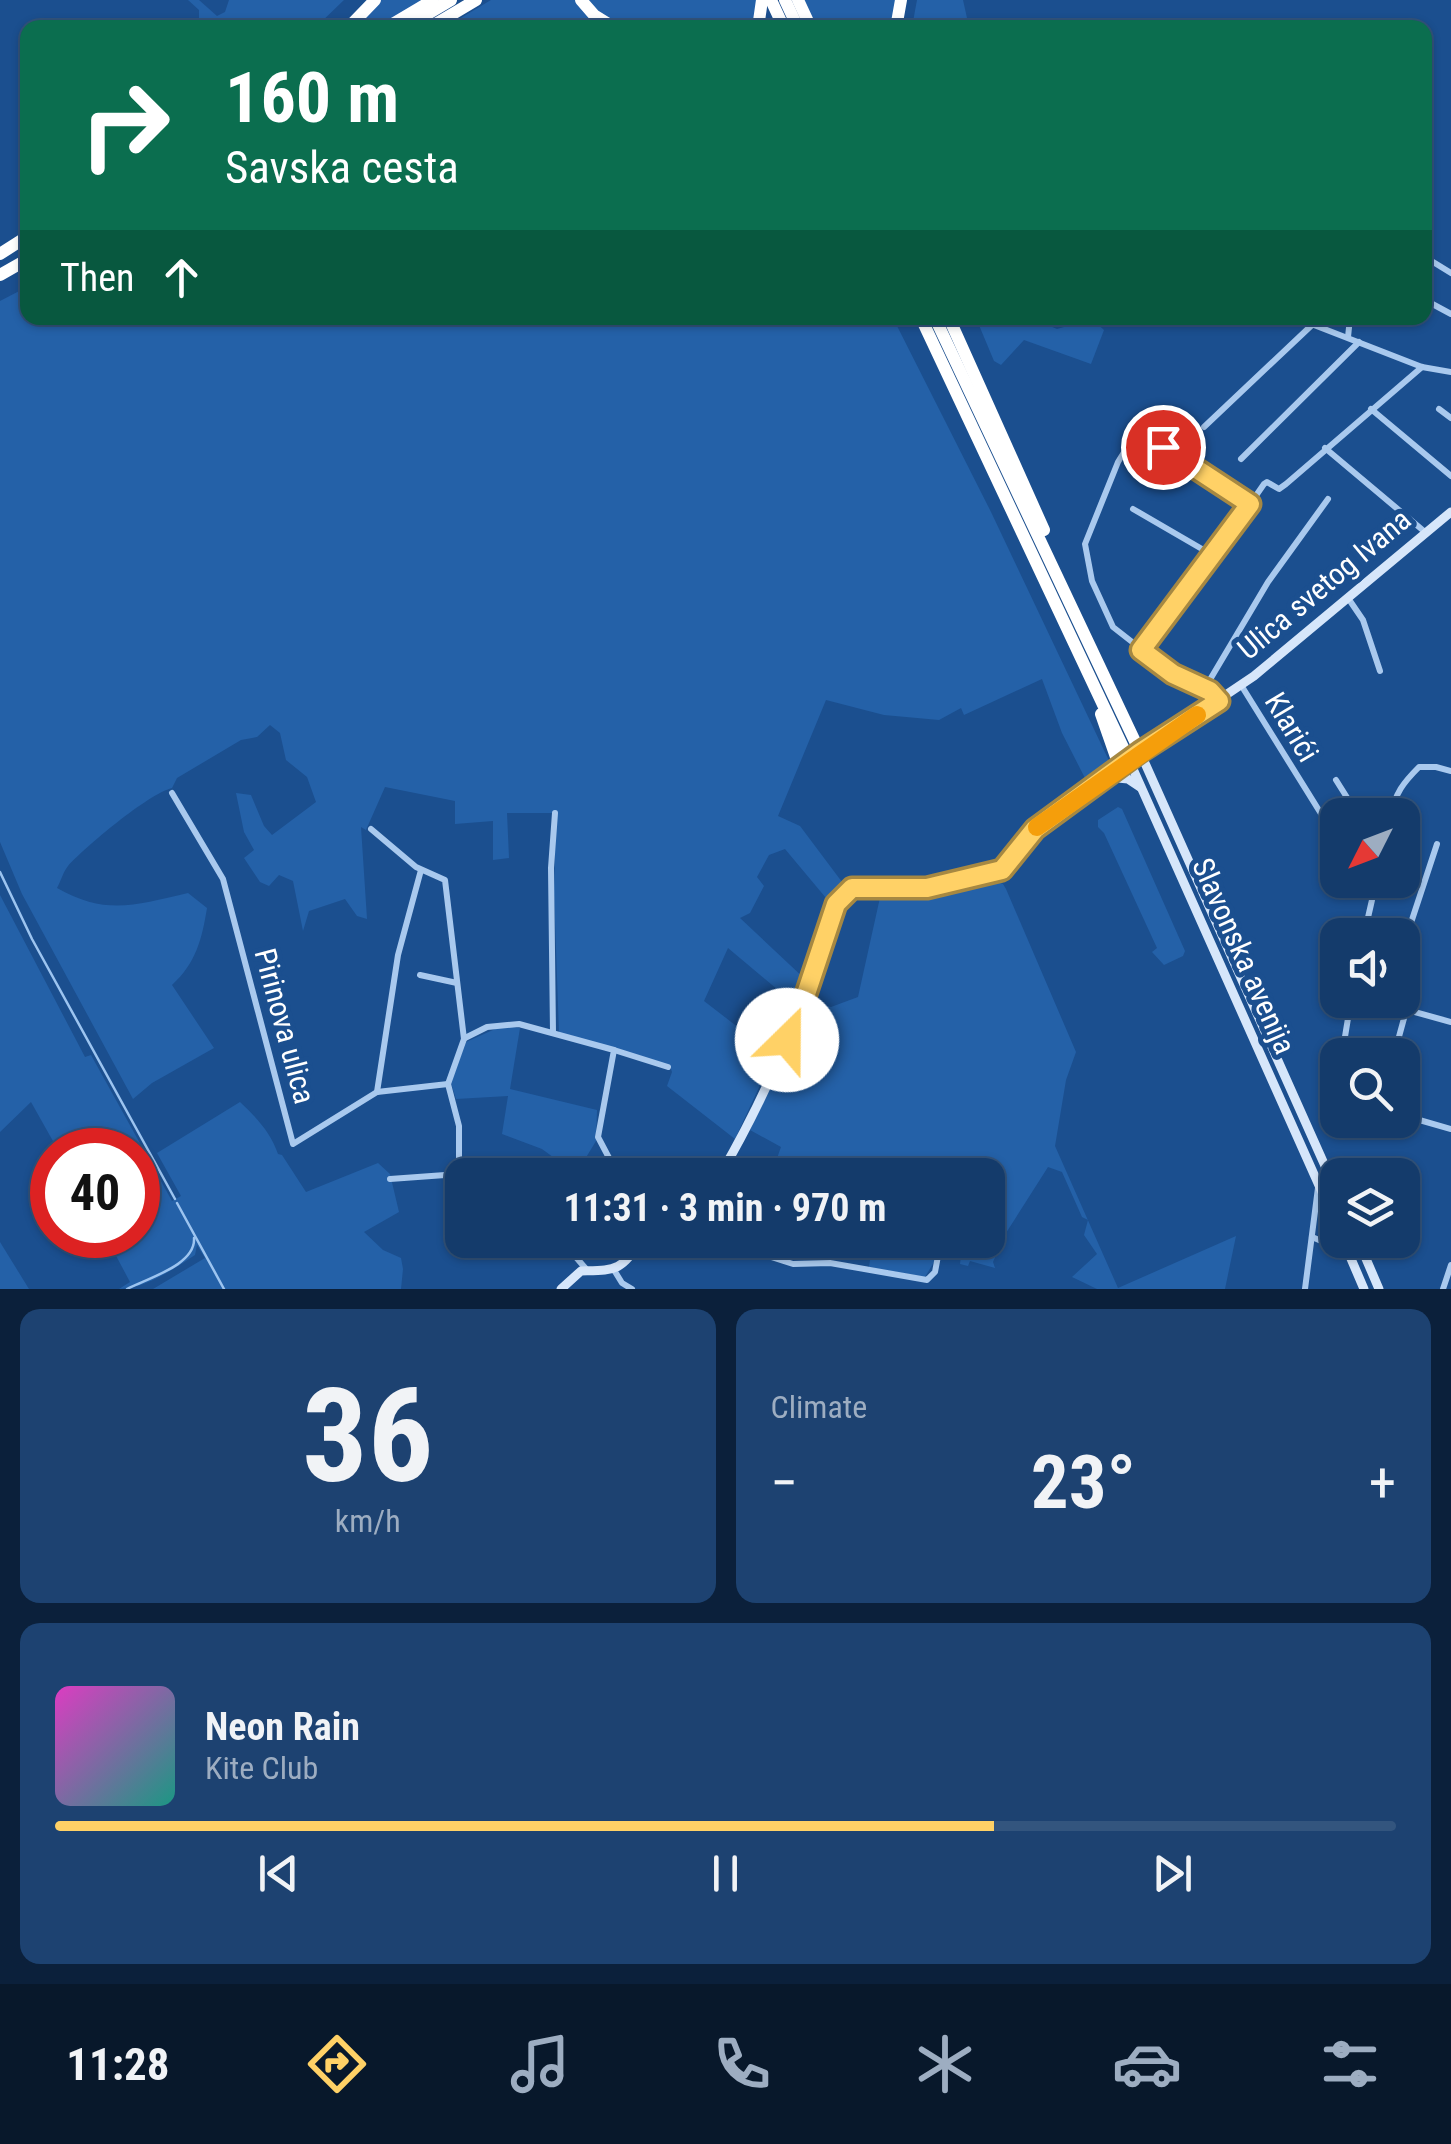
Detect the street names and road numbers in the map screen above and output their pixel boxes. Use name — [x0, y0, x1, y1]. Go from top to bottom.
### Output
street label: Ulica svetog Ivana — [1230, 502, 1418, 666]
street label: Klarići — [1258, 686, 1326, 768]
street label: Slavonska avenija — [1185, 853, 1303, 1059]
street label: Pirinova ulica — [247, 945, 323, 1107]

